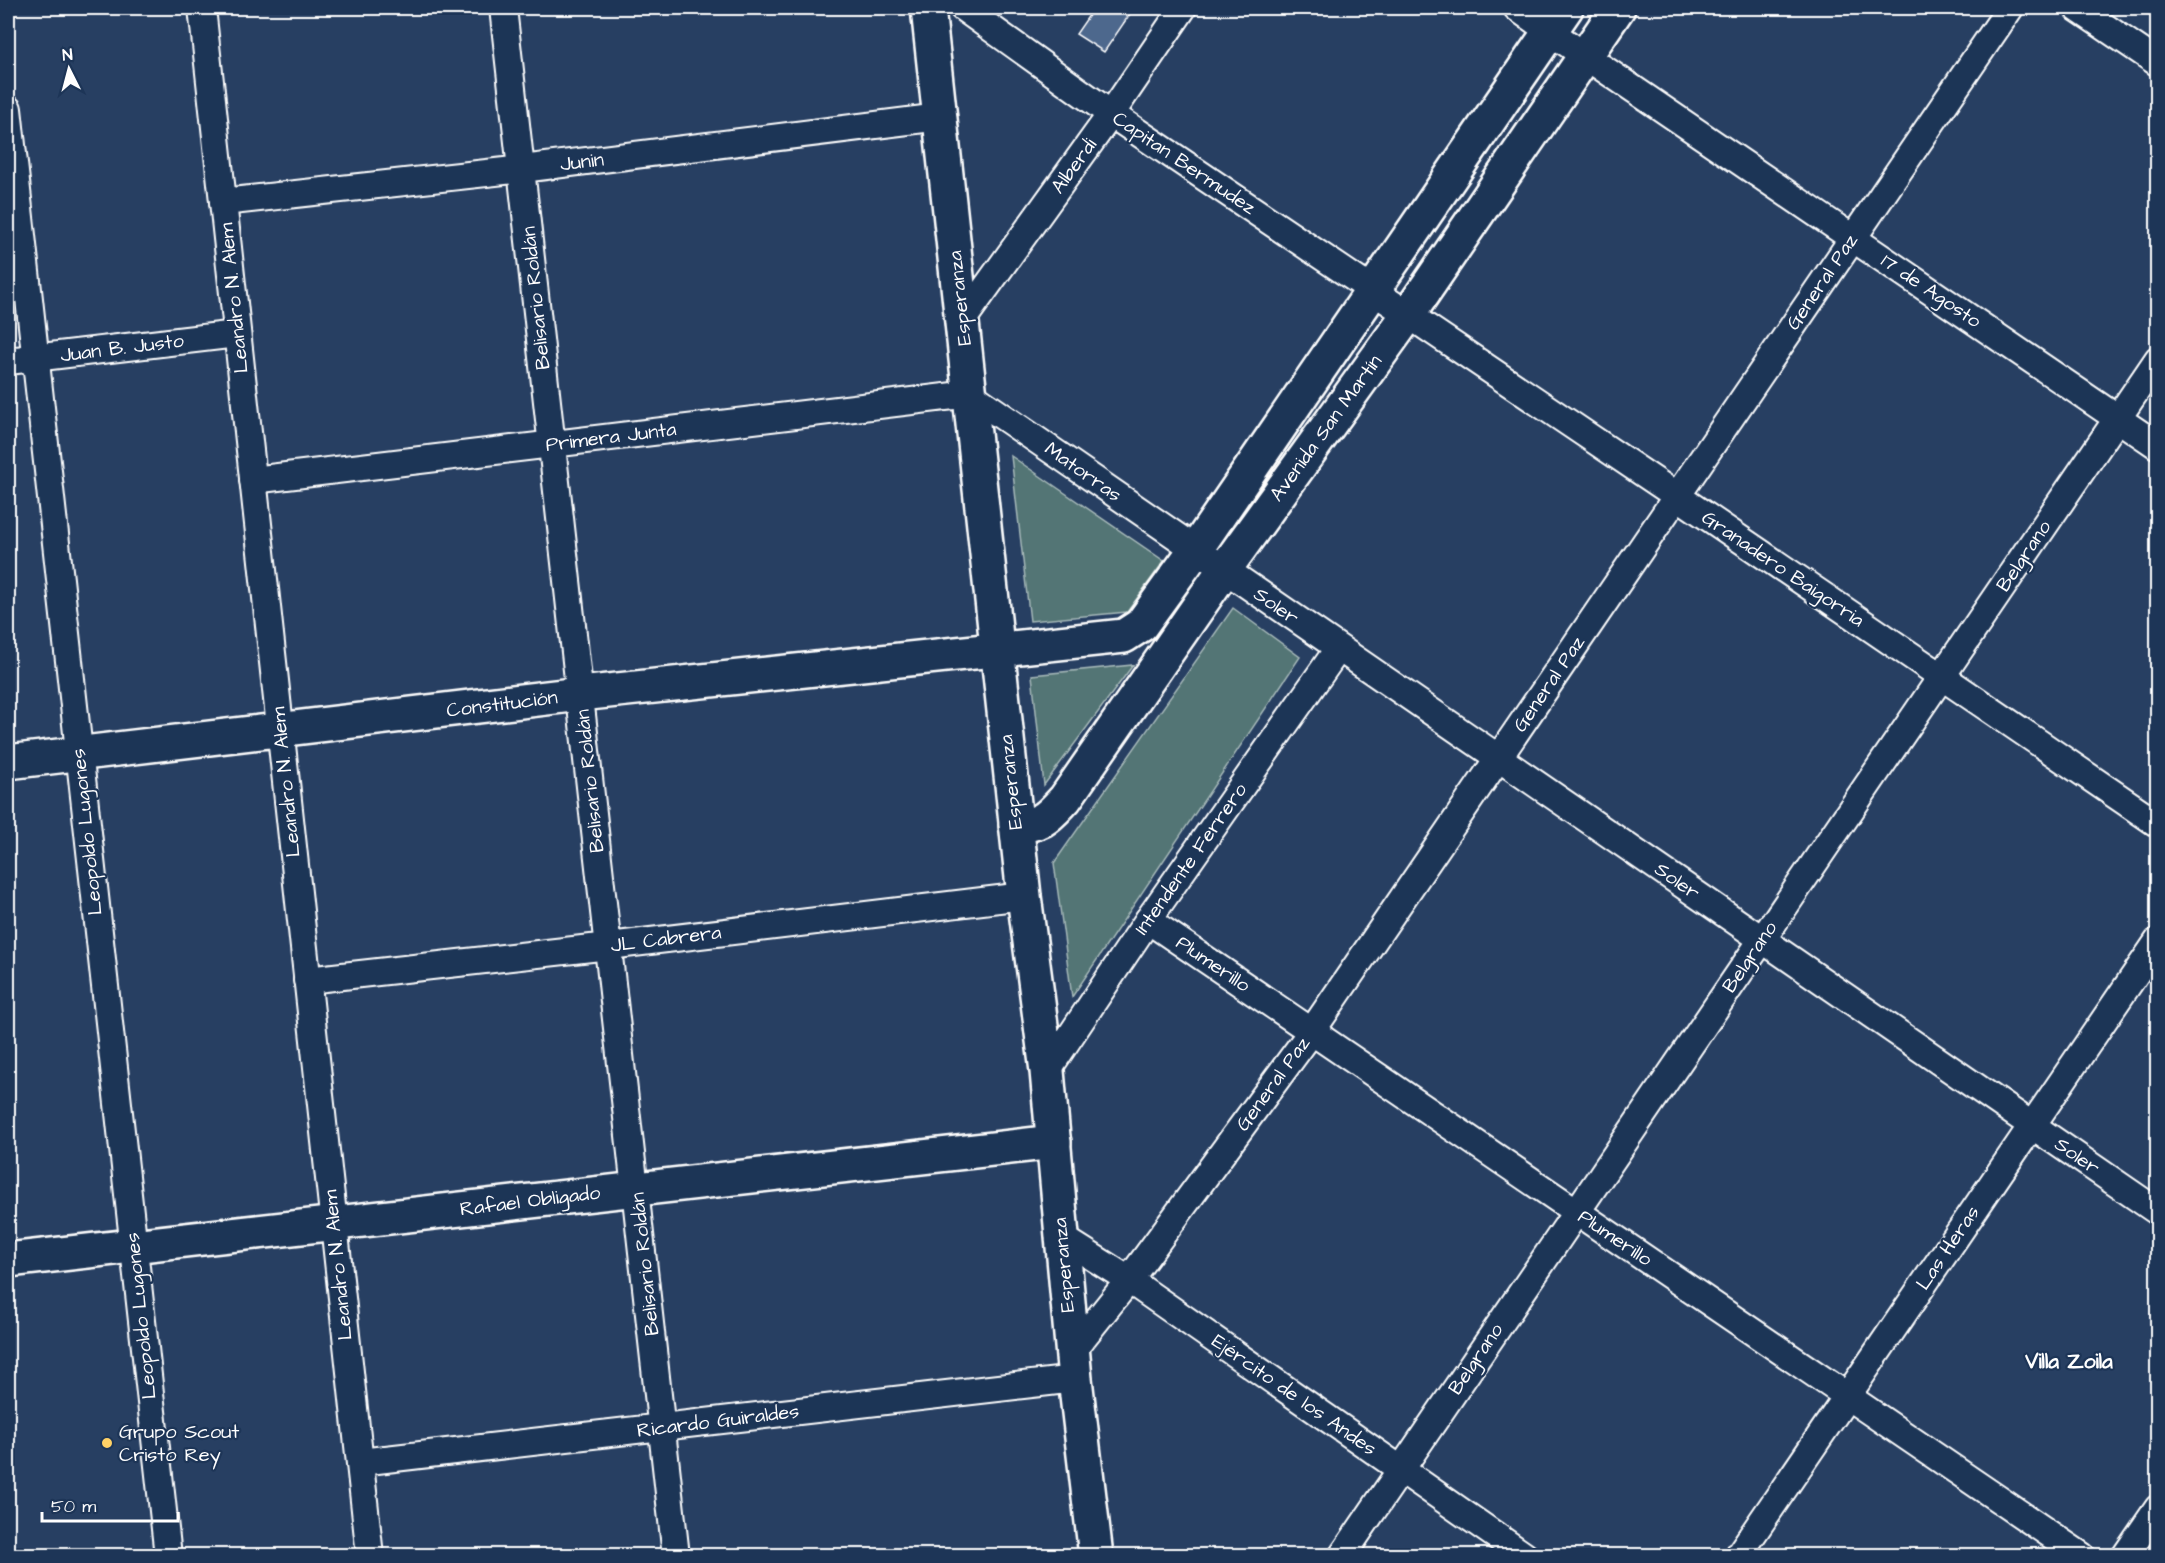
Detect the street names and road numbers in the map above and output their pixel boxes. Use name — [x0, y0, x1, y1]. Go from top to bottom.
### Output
street label: Capitan Bermudez — [1107, 105, 1261, 222]
street label: Alberdi — [1044, 133, 1104, 199]
street label: Junin — [559, 145, 605, 179]
street label: Leandro N. Alem — [212, 221, 256, 375]
street label: Belisario Roldán — [515, 225, 557, 371]
street label: General Paz — [1779, 228, 1865, 336]
street label: 17 de Agosto — [1875, 247, 1987, 336]
street label: Esperanza — [941, 249, 979, 347]
street label: Juan B. Justo — [59, 327, 185, 369]
street label: Avenida San Martín — [1263, 349, 1389, 507]
street label: Primera Junta — [544, 415, 678, 459]
street label: Matorras — [1039, 435, 1127, 509]
street label: Granadero Baigorria — [1695, 504, 1870, 635]
street label: Belgrano — [1990, 515, 2059, 598]
street label: Soler — [1248, 580, 1304, 632]
street label: General Paz — [1506, 630, 1592, 738]
street label: Constitución — [445, 683, 559, 725]
street label: Leandro N. Alem — [264, 705, 308, 859]
street label: Belisario Roldán — [569, 708, 611, 854]
street label: Esperanza — [992, 733, 1030, 831]
street label: Leopoldo Lugones — [64, 747, 111, 917]
street label: Intendente Ferrero — [1128, 777, 1254, 941]
street label: Soler — [1649, 855, 1705, 907]
street label: Belgrano — [1716, 916, 1785, 999]
street label: JL Cabrera — [609, 918, 723, 960]
street label: Plumerillo — [1170, 929, 1256, 999]
street label: General Paz — [1229, 1031, 1317, 1137]
street label: Soler — [2049, 1130, 2105, 1182]
street label: Rafael Obligado — [458, 1178, 602, 1224]
street label: Leandro N. Alem — [316, 1188, 360, 1342]
street label: Belisario Roldán — [624, 1191, 666, 1337]
street label: Las Heras — [1909, 1200, 1987, 1296]
street label: Plumerillo — [1572, 1203, 1658, 1273]
street label: Esperanza — [1046, 1216, 1082, 1314]
street label: Leopoldo Lugones — [118, 1231, 165, 1401]
street label: Belgrano — [1442, 1318, 1511, 1401]
street label: Ejército de los Andes — [1206, 1327, 1382, 1463]
street label: Ricardo Guiraldes — [635, 1397, 801, 1445]

